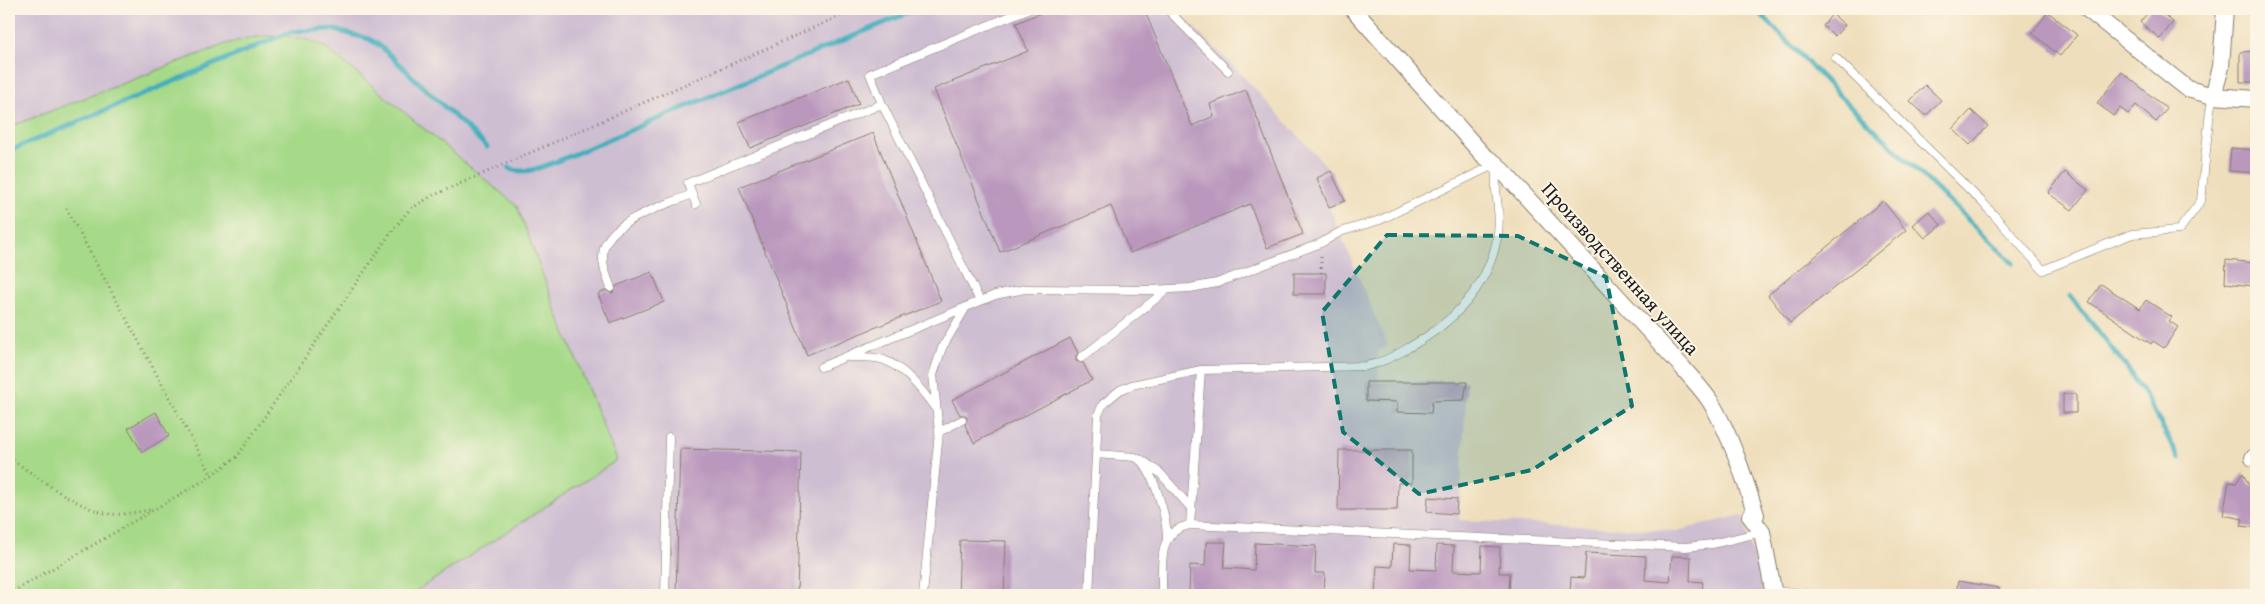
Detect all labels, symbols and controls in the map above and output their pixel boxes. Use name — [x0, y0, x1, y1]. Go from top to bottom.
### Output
street label: Производственная улица — [1535, 175, 1707, 361]

